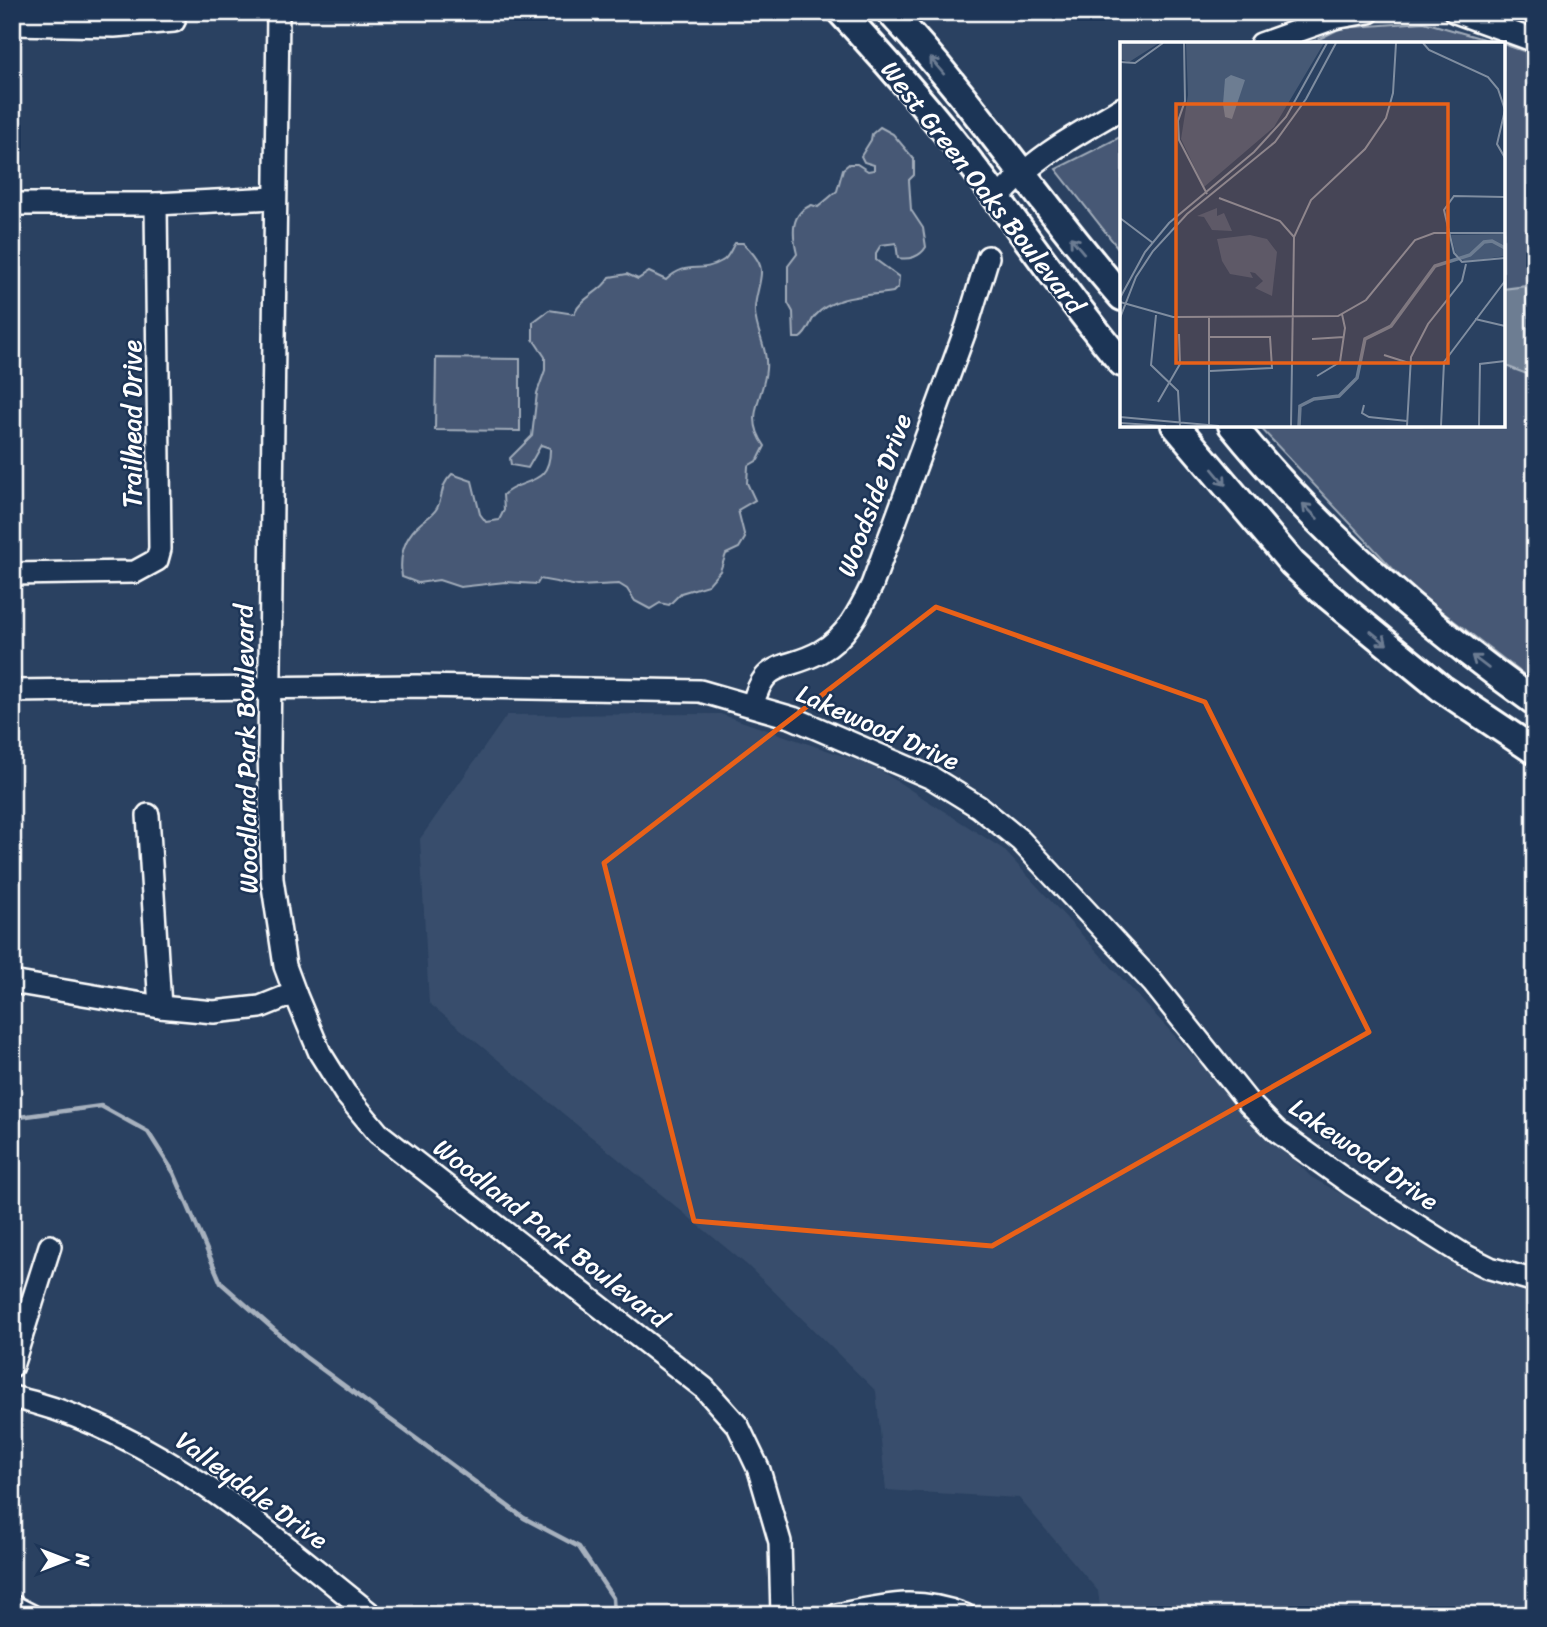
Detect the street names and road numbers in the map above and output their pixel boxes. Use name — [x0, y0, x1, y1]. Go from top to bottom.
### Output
street label: West Green Oaks Boulevard — [869, 50, 1099, 326]
street label: Trailhead Drive — [109, 339, 155, 508]
street label: Woodside Drive — [823, 406, 925, 583]
street label: Woodland Park Boulevard — [220, 602, 272, 894]
street label: Lakewood Drive — [789, 670, 968, 784]
street label: Lakewood Drive — [1279, 1085, 1449, 1223]
street label: Woodland Park Boulevard — [423, 1126, 681, 1342]
street label: Valleydale Drive — [165, 1418, 339, 1562]

